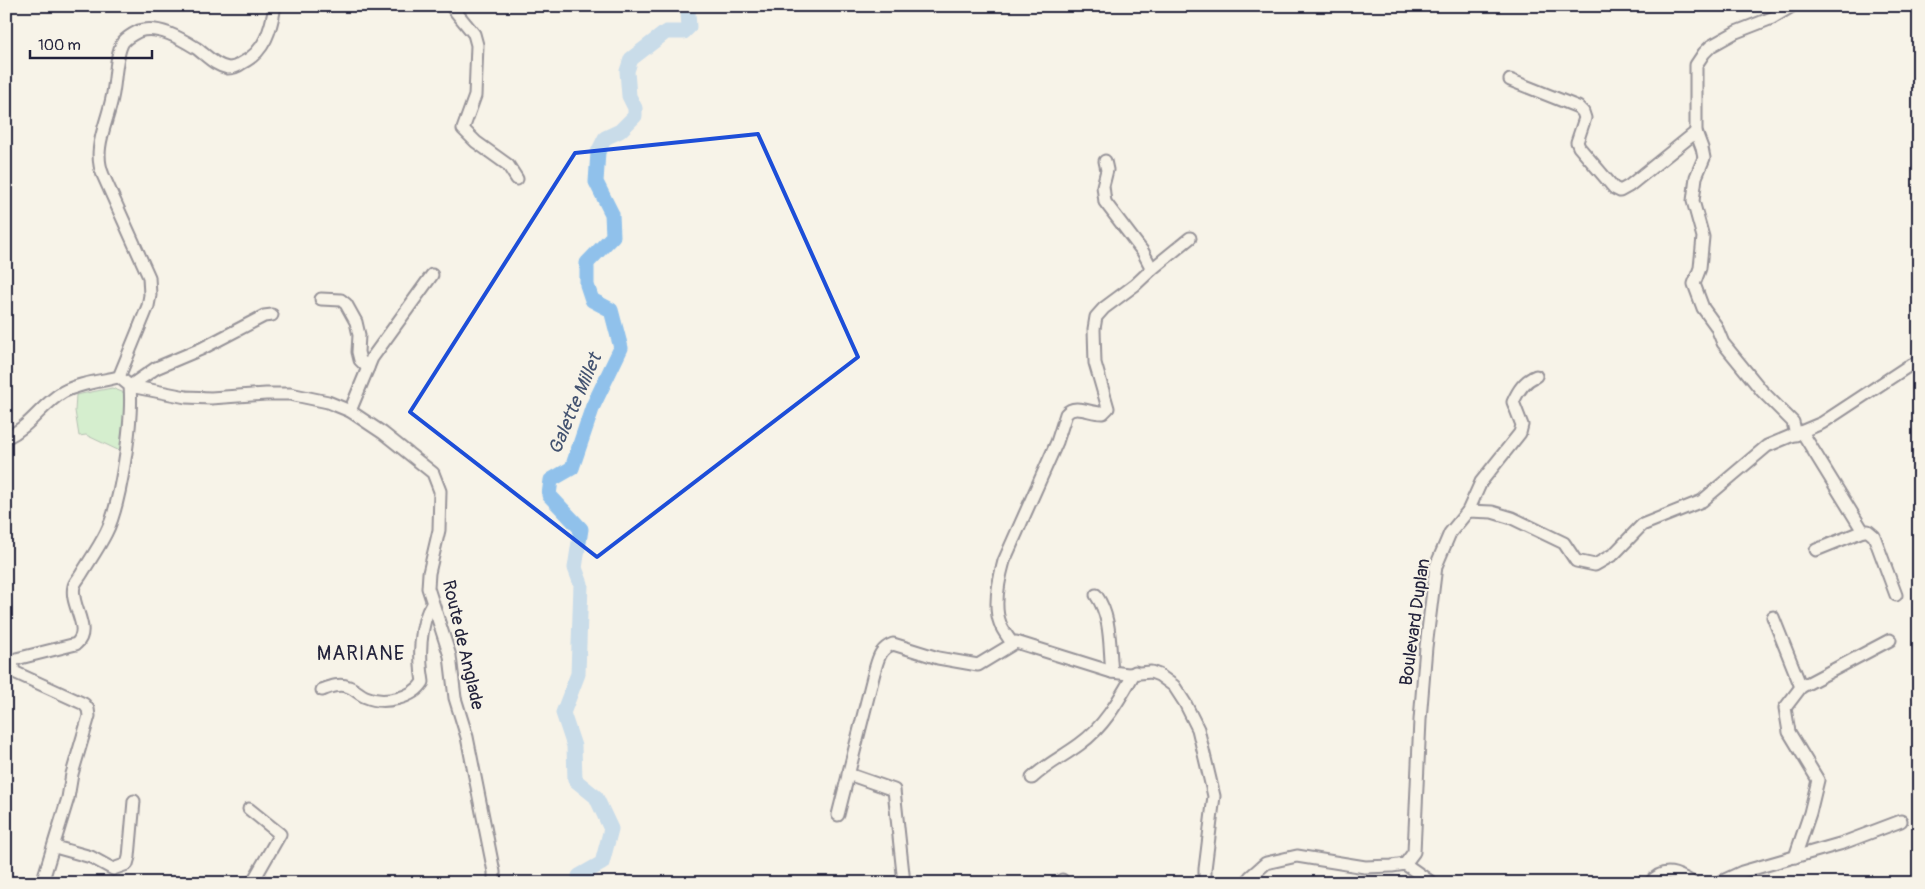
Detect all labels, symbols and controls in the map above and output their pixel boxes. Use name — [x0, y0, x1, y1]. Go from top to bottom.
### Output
scale bar — [30, 28, 152, 60]
text: 100 m — [38, 36, 81, 55]
water label: Galette Millet — [543, 348, 608, 458]
street label: Boulevard Duplan — [1395, 557, 1435, 687]
street label: Route de Anglade — [437, 578, 489, 712]
district label: MARIANE — [317, 641, 405, 666]

